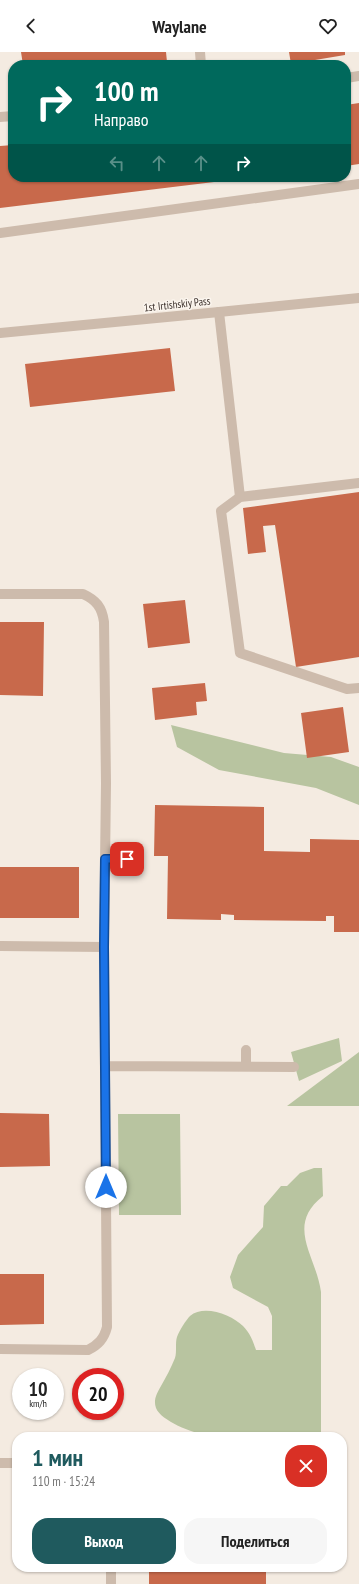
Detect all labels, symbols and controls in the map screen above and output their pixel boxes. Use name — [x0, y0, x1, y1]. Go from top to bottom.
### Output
icon: back — [20, 15, 42, 37]
text: Waylane — [152, 15, 207, 38]
icon: heart — [317, 15, 339, 37]
text: 100 m — [94, 72, 158, 109]
icon: right — [28, 76, 80, 128]
text: Направо — [94, 108, 149, 131]
icon: left — [106, 152, 128, 174]
icon: ahead — [148, 152, 170, 174]
icon: ahead — [190, 152, 212, 174]
icon: right — [232, 152, 254, 174]
street label: 1st Irtishskiy Pass — [143, 294, 211, 314]
pin — [110, 842, 144, 876]
icon: arrive — [116, 848, 138, 870]
position arrow — [85, 1166, 127, 1208]
speed limit sign: 20 — [72, 1368, 124, 1420]
text: 10 — [28, 1376, 48, 1402]
text: km/h — [29, 1397, 47, 1410]
text: 1 мин — [32, 1442, 83, 1473]
button: close — [285, 1445, 327, 1487]
text: 110 m · 15:24 — [32, 1473, 95, 1490]
button: Выход — [32, 1518, 176, 1564]
button: Поделиться — [184, 1518, 327, 1564]

